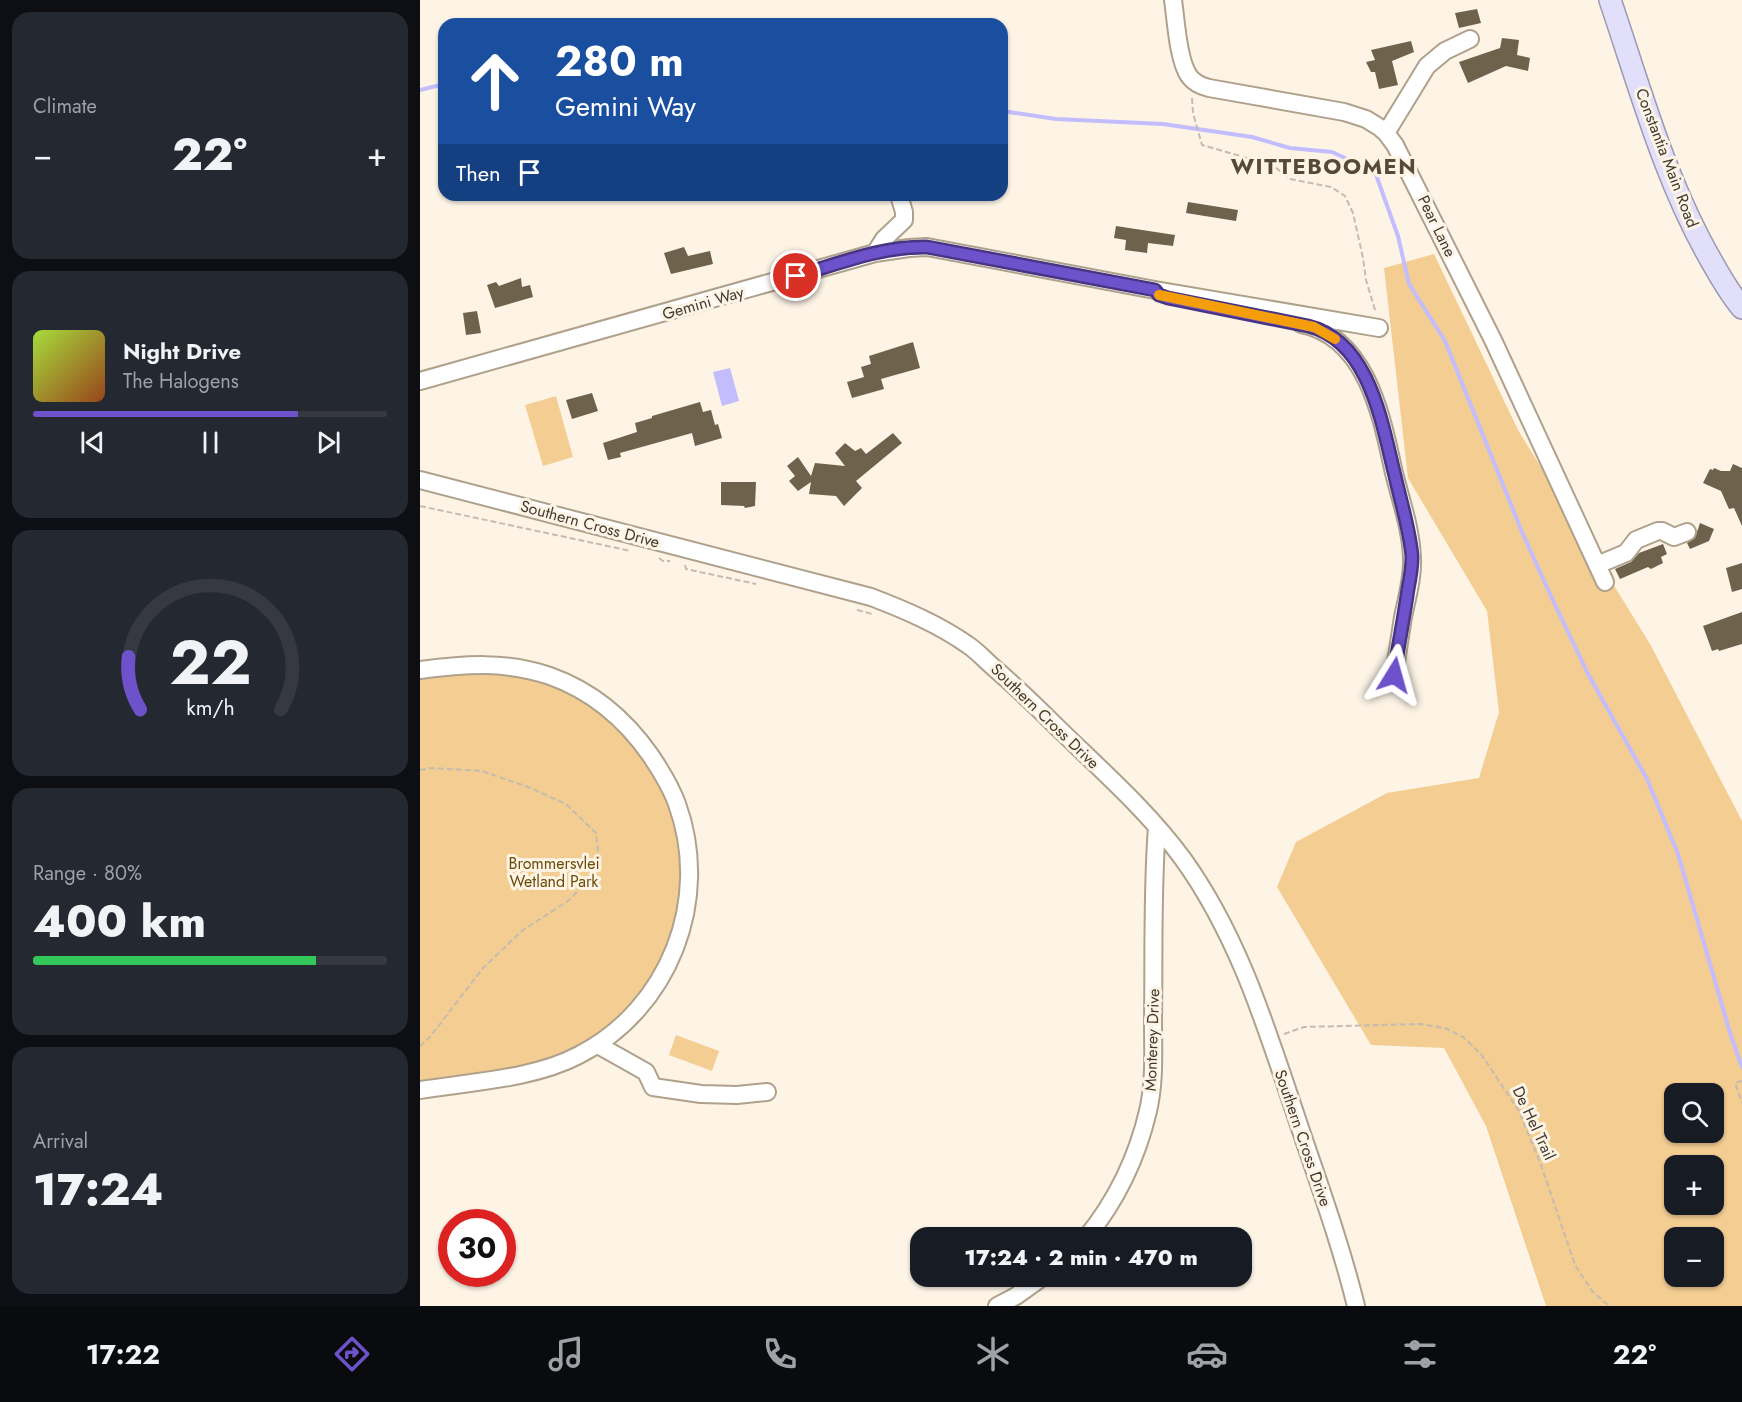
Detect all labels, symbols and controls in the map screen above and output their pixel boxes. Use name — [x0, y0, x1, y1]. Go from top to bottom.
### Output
text: 280 m — [555, 31, 684, 92]
icon: ahead — [456, 42, 534, 120]
street label: Constantia Main Road — [1630, 85, 1704, 231]
text: Gemini Way — [555, 87, 696, 126]
text: Climate — [33, 92, 97, 121]
text: 22° — [172, 122, 247, 187]
text: − — [33, 131, 52, 178]
text: + — [367, 131, 387, 178]
district label: WITTEBOOMEN — [1231, 150, 1417, 182]
icon: arrive — [513, 156, 546, 189]
text: Then — [456, 157, 501, 189]
street label: Pear Lane — [1412, 191, 1462, 261]
pin — [770, 250, 821, 301]
icon: arrive — [779, 259, 812, 292]
street label: Gemini Way — [660, 280, 747, 326]
text: Night Drive — [123, 335, 241, 367]
text: The Halogens — [123, 367, 239, 396]
icon: previous — [76, 426, 109, 459]
icon: pause — [194, 426, 227, 459]
icon: next — [312, 426, 345, 459]
street label: Southern Cross Drive — [518, 494, 662, 554]
text: 22 — [169, 617, 251, 707]
position arrow — [1362, 643, 1426, 707]
street label: Southern Cross Drive — [985, 658, 1105, 774]
text: km/h — [186, 692, 234, 723]
park label: Brommersvlei Wetland Park — [508, 852, 600, 893]
text: Range · 80% — [33, 859, 142, 888]
text: 400 km — [33, 889, 206, 954]
street label: Monterey Drive — [1139, 988, 1165, 1092]
street label: Southern Cross Drive — [1269, 1067, 1337, 1209]
street label: De Hel Trail — [1507, 1082, 1561, 1164]
map controls — [1664, 1083, 1724, 1287]
button: search — [1664, 1083, 1724, 1143]
text: Arrival — [33, 1127, 88, 1156]
button: + — [1664, 1155, 1724, 1215]
text: 17:24 — [33, 1157, 163, 1222]
speed limit sign: 30 — [438, 1209, 516, 1287]
button: − — [1664, 1227, 1724, 1287]
text: 17:24 · 2 min · 470 m — [964, 1241, 1198, 1273]
icon: directions — [331, 1333, 373, 1375]
icon: music — [545, 1333, 587, 1375]
icon: phone — [759, 1333, 801, 1375]
icon: climate — [972, 1333, 1014, 1375]
icon: car — [1186, 1333, 1228, 1375]
icon: filters — [1399, 1333, 1441, 1375]
text: 17:22 — [86, 1335, 160, 1374]
text: 22° — [1613, 1335, 1656, 1374]

